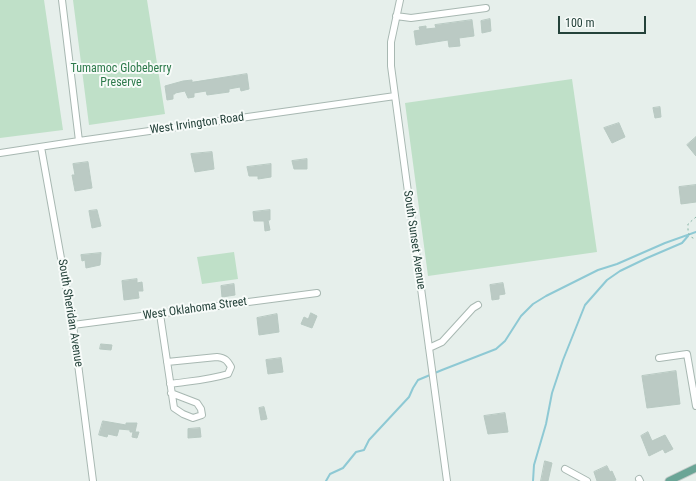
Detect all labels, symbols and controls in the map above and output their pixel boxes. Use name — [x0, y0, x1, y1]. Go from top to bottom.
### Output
scale bar — [560, 8, 648, 34]
text: 100 m — [565, 16, 595, 30]
park label: Tumamoc Globeberry Preserve — [71, 62, 171, 90]
street label: West Irvington Road — [149, 110, 245, 138]
street label: South Sunset Avenue — [400, 190, 428, 290]
street label: South Sheridan Avenue — [54, 258, 86, 368]
street label: West Oklahoma Street — [142, 295, 248, 323]

